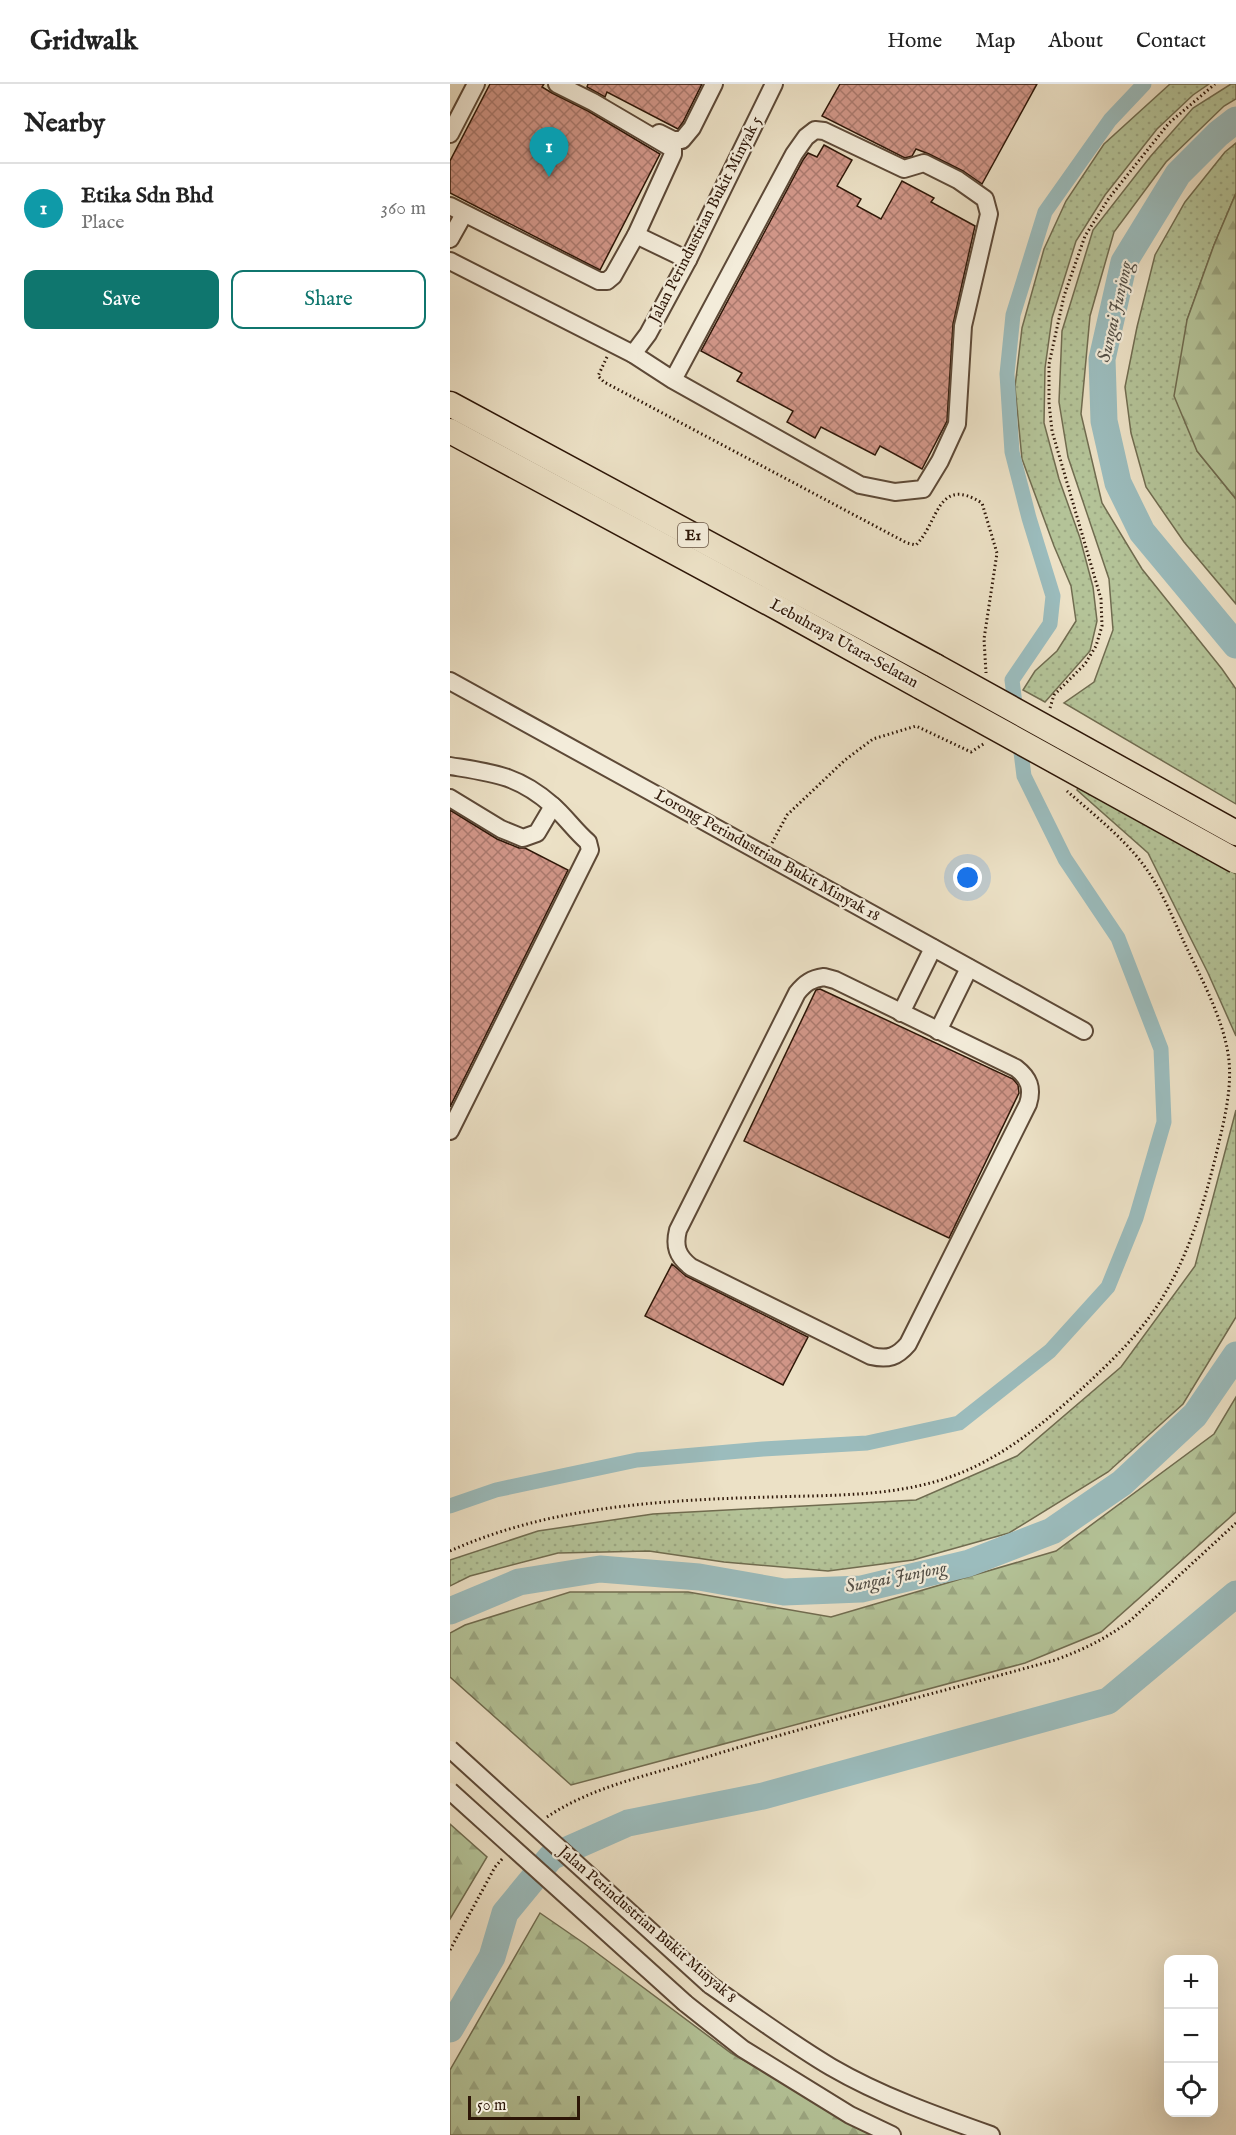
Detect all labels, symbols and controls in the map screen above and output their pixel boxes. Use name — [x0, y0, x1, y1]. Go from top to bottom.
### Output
text: Gridwalk — [30, 24, 138, 59]
text: Home — [887, 28, 942, 55]
text: Map — [975, 28, 1015, 55]
text: About — [1048, 28, 1103, 55]
text: Contact — [1136, 28, 1206, 55]
text: Nearby — [24, 107, 105, 140]
street label: Jalan Perindustrian Bukit Minyak 5 — [644, 113, 767, 328]
pin: 1 — [530, 128, 568, 177]
text: Etika Sdn Bhd — [81, 182, 213, 210]
text: 1 — [40, 196, 47, 221]
text: 360 m — [380, 196, 426, 221]
text: Place — [81, 210, 124, 235]
water label: Sungai Junjong — [1093, 258, 1139, 364]
button: Save — [24, 270, 219, 329]
button: Share — [231, 270, 426, 329]
road number: E1 — [678, 523, 708, 547]
street label: Lebuhraya Utara–Selatan — [766, 595, 922, 693]
street label: Lorong Perindustrian Bukit Minyak 18 — [651, 786, 883, 926]
your location — [953, 863, 982, 892]
water label: Sungai Junjong — [844, 1557, 950, 1599]
street label: Jalan Perindustrian Bukit Minyak 8 — [552, 1841, 740, 2008]
map controls — [1164, 1955, 1218, 2117]
button: + — [1164, 1955, 1218, 2009]
button: − — [1164, 2009, 1218, 2063]
button: locate — [1164, 2063, 1218, 2117]
scale bar — [468, 2093, 580, 2120]
text: 50 m — [477, 2096, 506, 2116]

